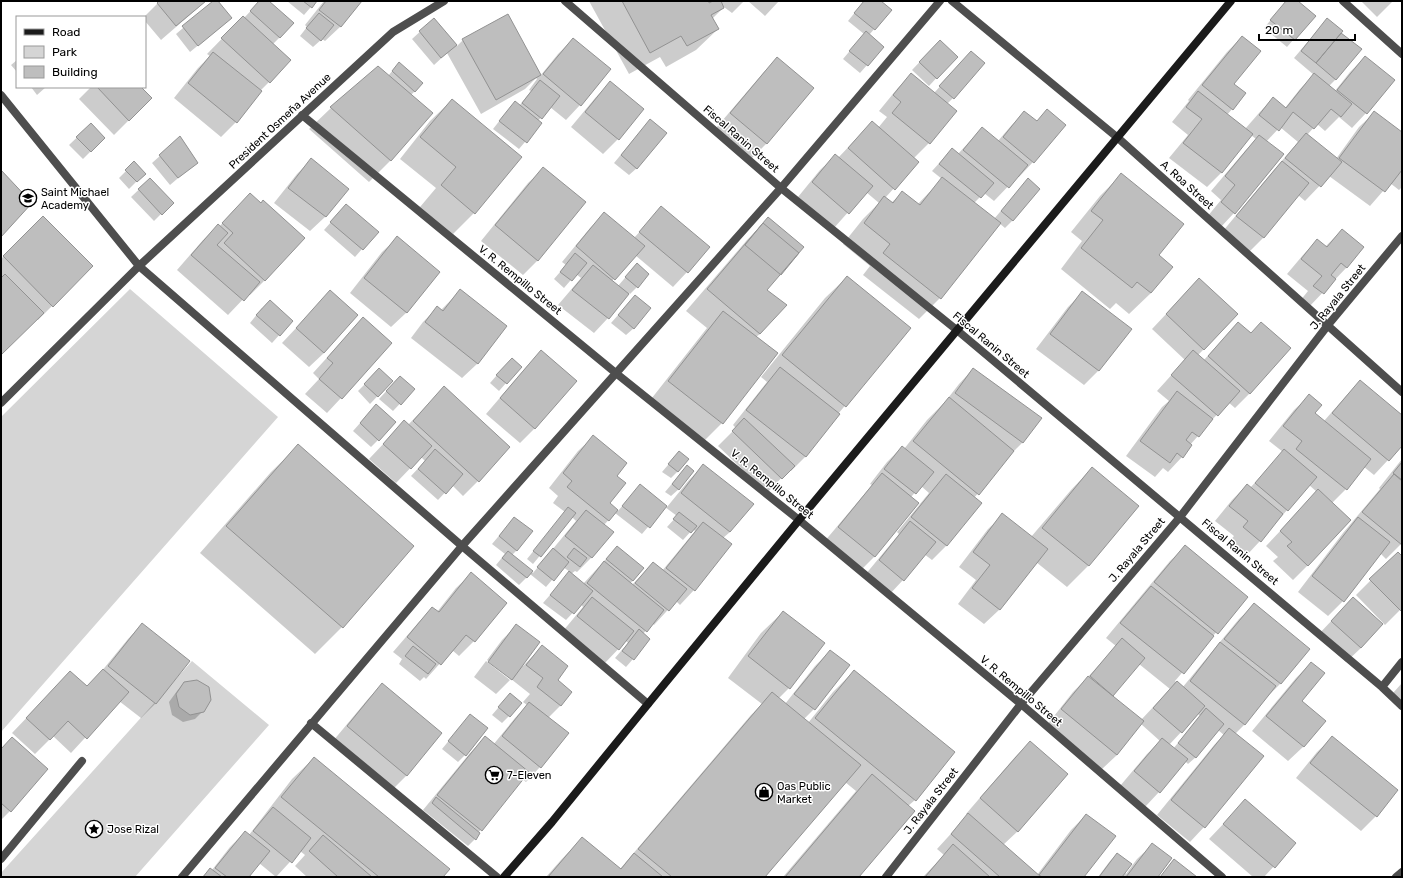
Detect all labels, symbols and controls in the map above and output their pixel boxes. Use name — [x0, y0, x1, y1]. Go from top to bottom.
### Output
legend — [16, 16, 146, 88]
scale bar — [1259, 16, 1355, 42]
text: 20 m — [1265, 23, 1293, 37]
text: Road — [52, 25, 80, 39]
text: Park — [52, 45, 78, 59]
text: Building — [52, 65, 98, 79]
street label: President Osmeña Avenue — [226, 70, 334, 172]
street label: Fiscal Ranin Street — [701, 103, 782, 176]
street label: A. Roa Street — [1158, 158, 1217, 213]
place label: Saint Michael Academy — [41, 186, 109, 212]
school or university icon: Saint Michael Academy — [18, 188, 38, 208]
street label: V. R. Rempillo Street — [476, 243, 565, 318]
street label: J. Rayala Street — [1308, 261, 1369, 332]
street label: Fiscal Ranin Street — [950, 309, 1032, 381]
street label: V. R. Rempillo Street — [728, 447, 817, 522]
street label: J. Rayala Street — [1106, 514, 1168, 585]
street label: Fiscal Ranin Street — [1199, 516, 1281, 588]
street label: V. R. Rempillo Street — [977, 653, 1065, 730]
supermarket icon: 7-Eleven — [484, 765, 504, 785]
street label: J. Rayala Street — [901, 765, 961, 837]
place label: 7-Eleven — [507, 769, 552, 782]
place label: Oas Public Market — [777, 780, 830, 806]
shop icon: Oas Public Market — [754, 782, 774, 802]
place icon: Jose Rizal — [84, 819, 104, 839]
place label: Jose Rizal — [107, 823, 159, 836]

